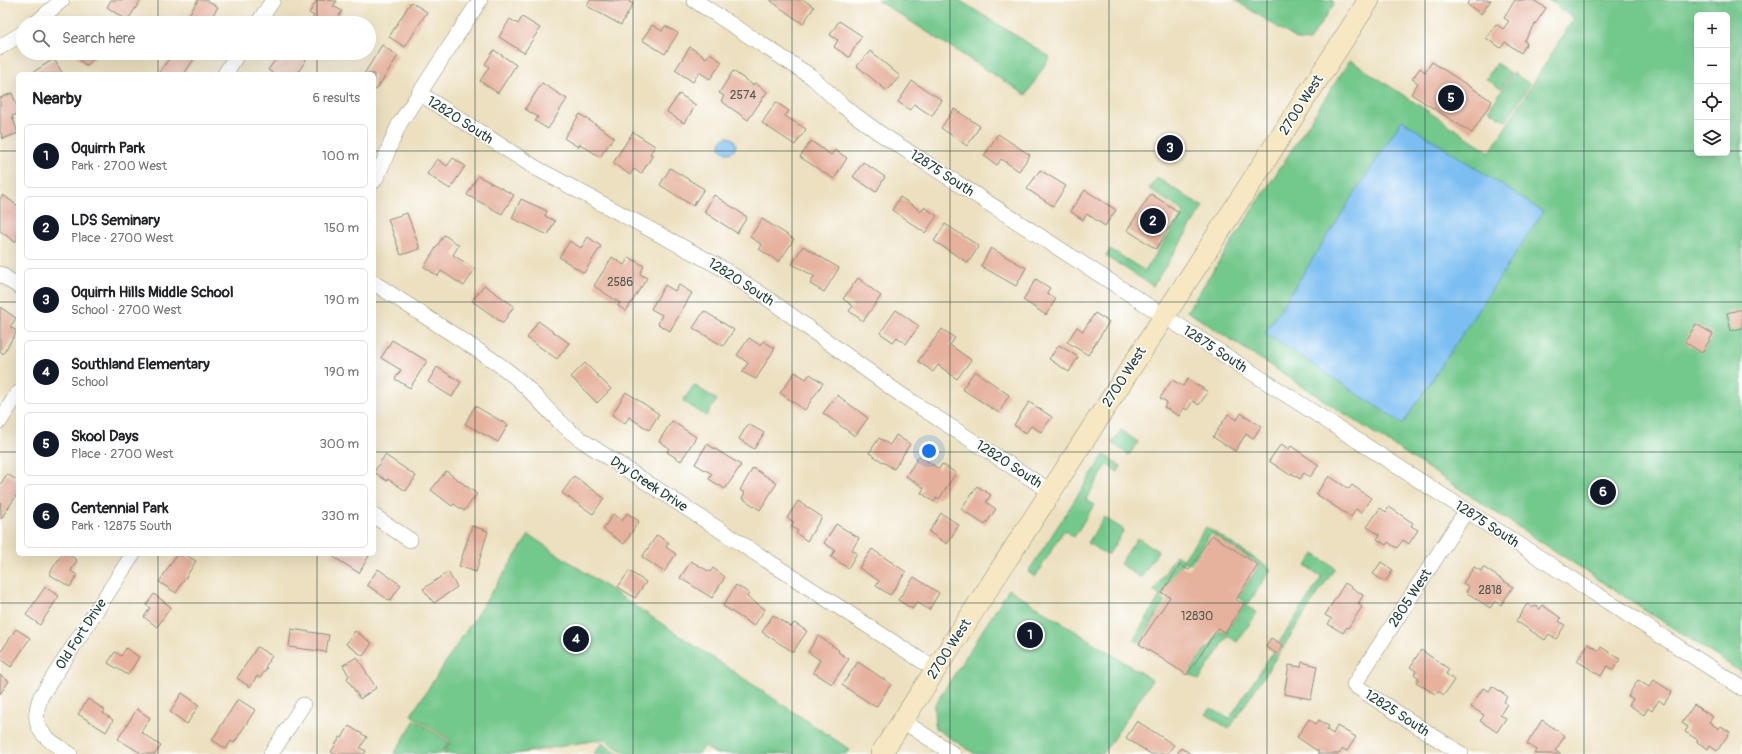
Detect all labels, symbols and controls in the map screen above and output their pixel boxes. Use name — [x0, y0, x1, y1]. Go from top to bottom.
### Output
map controls — [1694, 12, 1730, 156]
button: + — [1694, 12, 1730, 48]
search box — [16, 16, 376, 60]
icon: search — [30, 27, 52, 49]
text: Search here — [62, 29, 135, 48]
button: − — [1694, 48, 1730, 84]
street label: 2700 West — [1275, 71, 1327, 138]
pin: 5 — [1438, 83, 1464, 113]
button: locate — [1694, 84, 1730, 120]
text: Nearby — [32, 88, 81, 109]
house number: 2574 — [730, 88, 756, 103]
text: 6 results — [313, 90, 360, 106]
street label: 12820 South — [424, 92, 496, 148]
button: layers — [1694, 120, 1730, 156]
pin: 3 — [1157, 133, 1183, 163]
text: Oquirrh Park — [71, 139, 145, 158]
street label: 12875 South — [907, 146, 977, 200]
text: 1 — [43, 148, 49, 164]
text: 100 m — [322, 148, 359, 164]
text: Park · 2700 West — [71, 158, 167, 174]
pin: 2 — [1140, 206, 1166, 236]
text: LDS Seminary — [71, 211, 160, 230]
text: 2 — [42, 220, 50, 236]
text: 150 m — [324, 220, 359, 236]
text: Place · 2700 West — [71, 230, 173, 246]
street label: 12820 South — [705, 254, 777, 310]
house number: 2586 — [607, 275, 633, 290]
text: Oquirrh Hills Middle School — [71, 283, 234, 302]
text: 3 — [42, 292, 50, 308]
text: 190 m — [324, 292, 359, 308]
text: School · 2700 West — [71, 302, 181, 318]
street label: 12875 South — [1180, 322, 1250, 376]
street label: 2700 West — [1098, 343, 1150, 410]
text: Southland Elementary — [71, 355, 210, 374]
text: 4 — [42, 364, 50, 380]
text: 190 m — [324, 364, 359, 380]
text: School — [71, 374, 108, 390]
text: Skool Days — [71, 427, 138, 446]
text: 5 — [42, 436, 50, 452]
text: 300 m — [320, 436, 359, 452]
street label: 12820 South — [973, 436, 1045, 492]
your location — [919, 441, 939, 461]
text: Place · 2700 West — [71, 446, 173, 462]
street label: Dry Creek Drive — [607, 453, 691, 515]
pin: 6 — [1590, 477, 1616, 507]
street label: 12875 South — [1452, 497, 1522, 551]
text: Centennial Park — [71, 499, 169, 518]
text: 6 — [42, 508, 50, 524]
text: 330 m — [321, 508, 359, 524]
text: Park · 12875 South — [71, 518, 172, 534]
street label: 2805 West — [1385, 565, 1435, 630]
house number: 2818 — [1478, 583, 1502, 598]
street label: Old Fort Drive — [52, 595, 110, 673]
house number: 12830 — [1181, 609, 1213, 624]
street label: 2700 West — [923, 615, 975, 682]
pin: 1 — [1017, 620, 1043, 650]
pin: 4 — [563, 624, 589, 654]
street label: 12825 South — [1361, 686, 1433, 740]

